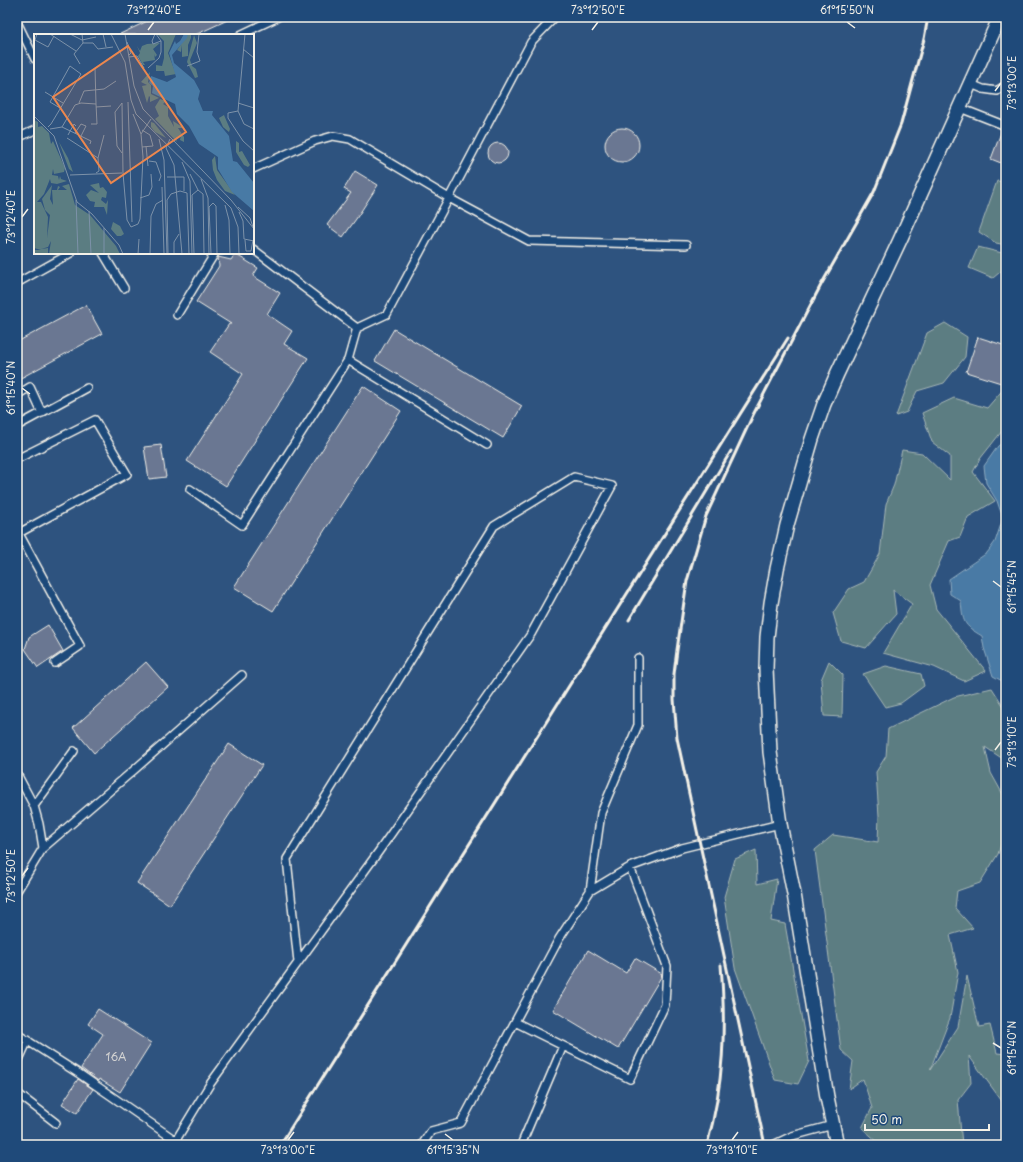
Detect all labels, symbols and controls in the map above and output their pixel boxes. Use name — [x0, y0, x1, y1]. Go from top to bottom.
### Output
text: 73°12'40"E — [127, 2, 181, 17]
text: 73°12'50"E — [571, 2, 625, 17]
text: 61°15'50"N — [820, 2, 874, 17]
inset map — [34, 34, 254, 254]
text: 73°13'00"E — [1004, 56, 1019, 110]
text: 73°12'40"E — [3, 190, 18, 244]
text: 61°15'40"N — [3, 361, 18, 415]
text: 61°15'45"N — [1004, 560, 1019, 614]
text: 73°13'10"E — [1004, 716, 1019, 768]
text: 73°12'50"E — [3, 849, 18, 903]
text: 61°15'40"N — [1004, 1021, 1019, 1075]
house number: 16А — [105, 1048, 127, 1065]
scale bar — [865, 1106, 989, 1132]
text: 50 m — [871, 1110, 902, 1128]
text: 73°13'00"E — [261, 1142, 315, 1157]
text: 61°15'35"N — [426, 1142, 480, 1157]
text: 73°13'10"E — [706, 1142, 758, 1157]

